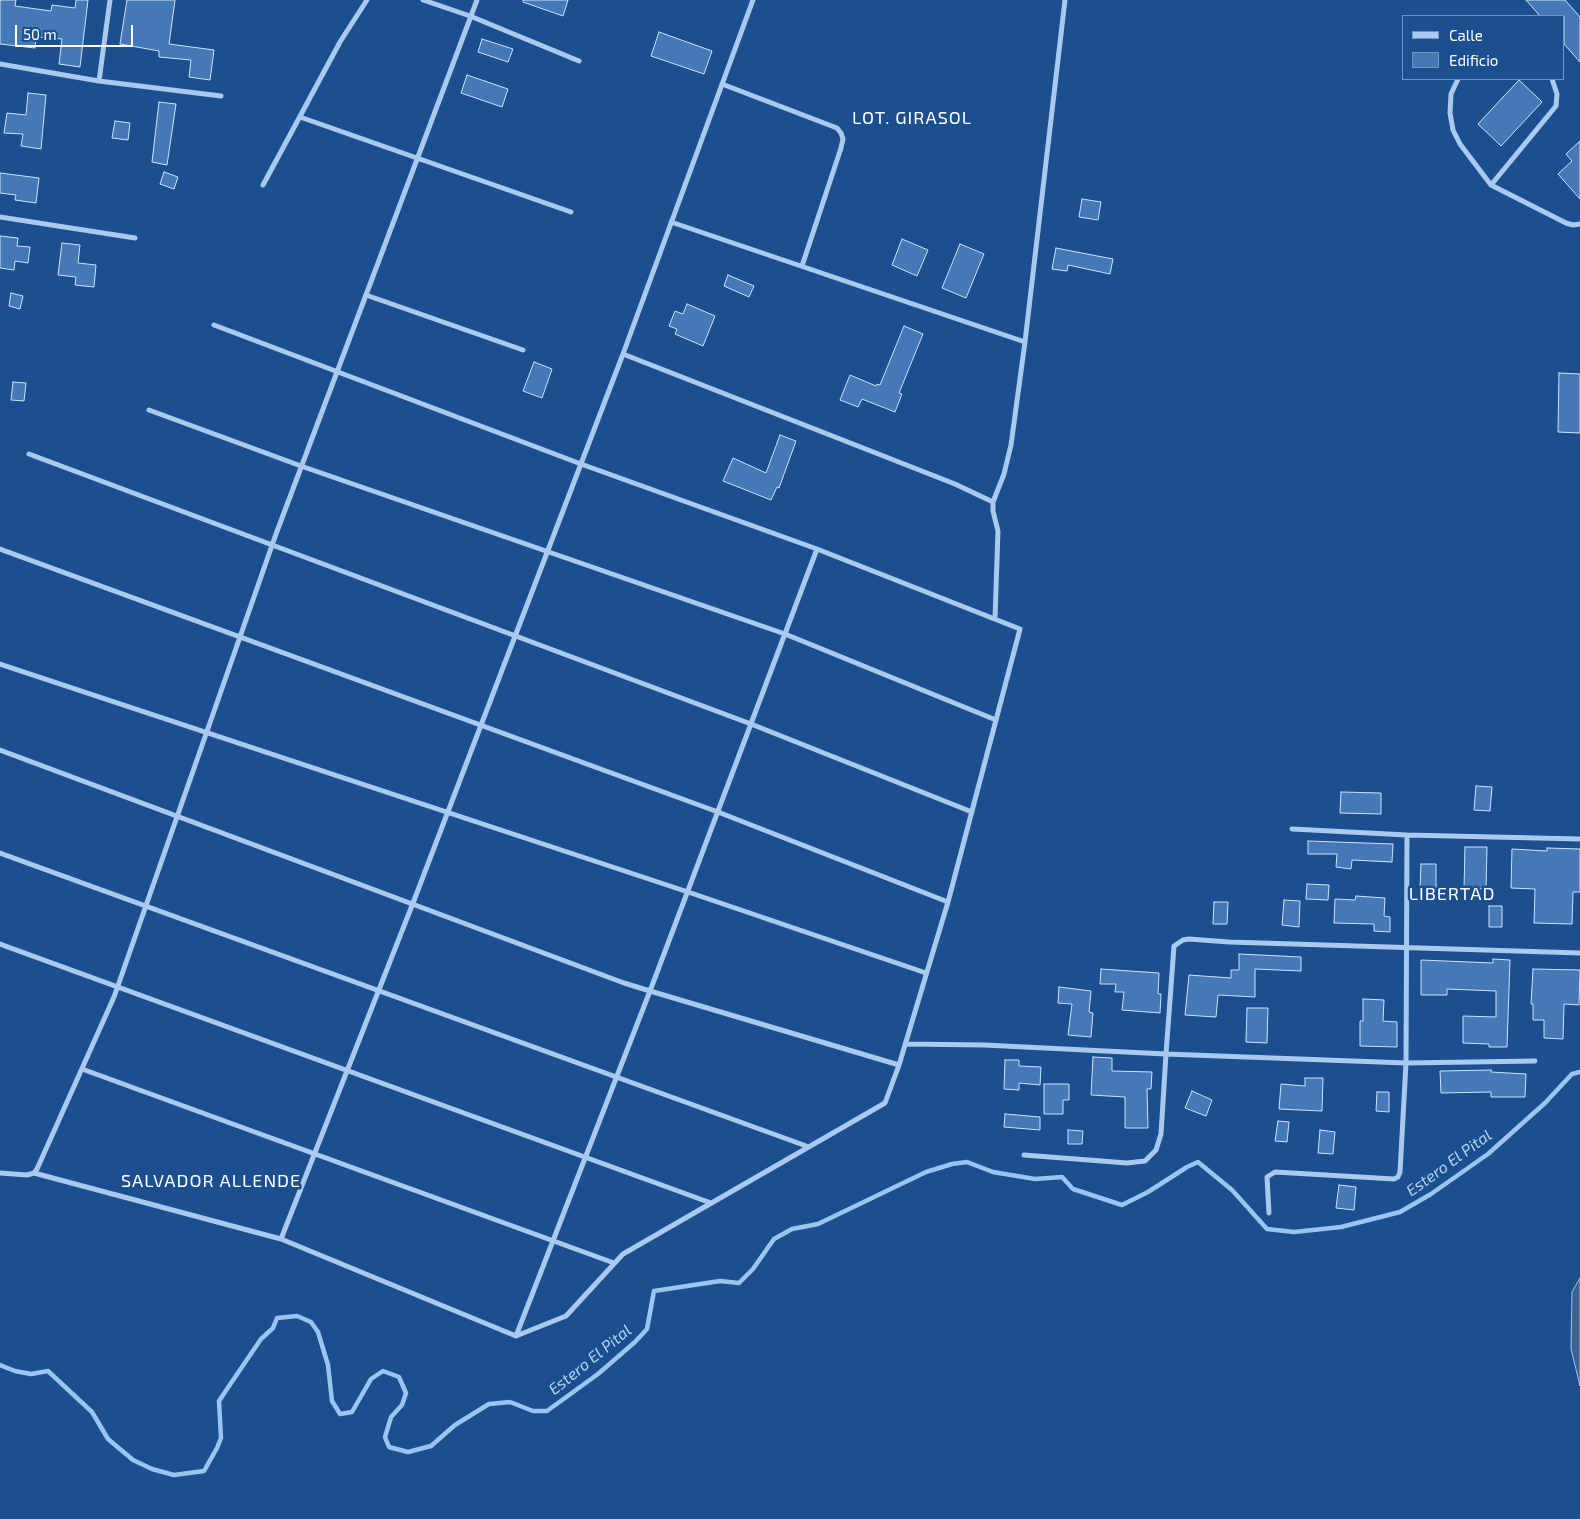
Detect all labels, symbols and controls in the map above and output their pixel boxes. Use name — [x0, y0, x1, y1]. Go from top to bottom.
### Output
scale bar — [18, 15, 135, 47]
legend — [1402, 15, 1565, 80]
text: 50 m — [23, 25, 57, 43]
text: Calle — [1449, 26, 1483, 44]
text: Edificio — [1449, 51, 1498, 69]
district label: LOT. GIRASOL — [850, 107, 974, 129]
district label: LIBERTAD — [1408, 883, 1496, 905]
water label: Estero El Pital — [1403, 1126, 1495, 1200]
district label: SALVADOR ALLENDE — [119, 1170, 303, 1192]
water label: Estero El Pital — [545, 1321, 635, 1399]

